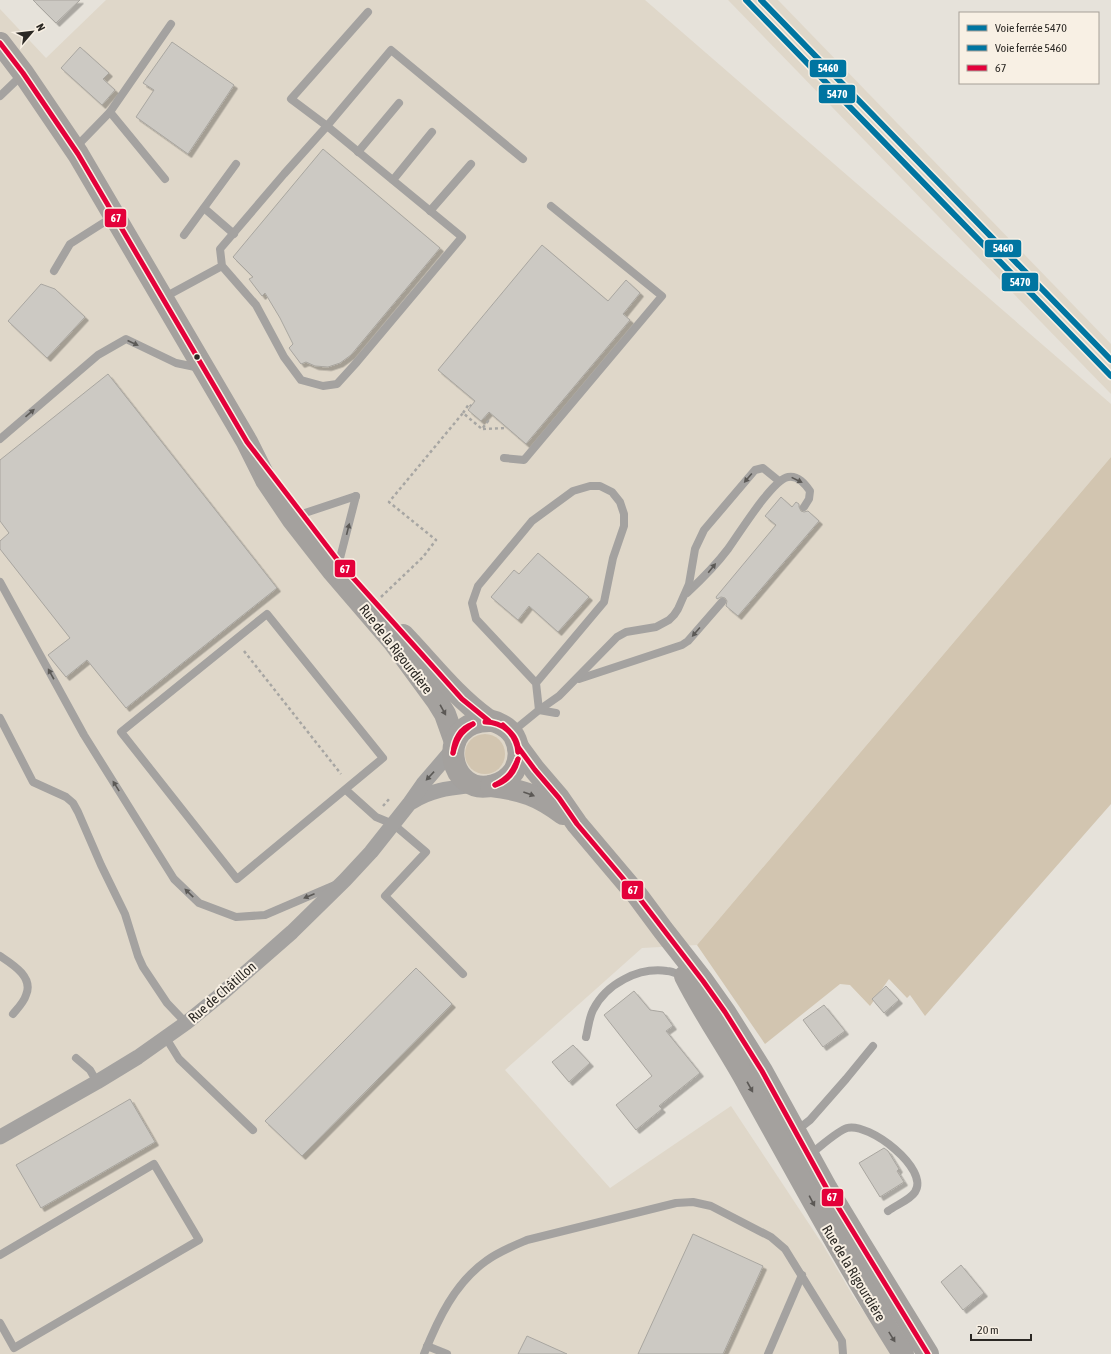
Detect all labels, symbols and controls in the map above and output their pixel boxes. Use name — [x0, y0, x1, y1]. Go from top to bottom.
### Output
north arrow — [12, 12, 52, 52]
legend — [959, 12, 1099, 84]
text: Voie ferrée 5470 — [995, 21, 1067, 35]
text: N — [34, 22, 48, 33]
text: Voie ferrée 5460 — [995, 41, 1067, 55]
line badge: 5460 — [809, 59, 847, 78]
text: 67 — [995, 61, 1007, 75]
text: 5460 — [818, 62, 838, 74]
line badge: 5470 — [818, 84, 856, 104]
text: 5470 — [827, 88, 847, 100]
line badge: 67 — [104, 208, 127, 228]
text: 67 — [111, 212, 121, 224]
line badge: 5460 — [984, 239, 1022, 258]
text: 5460 — [993, 242, 1013, 254]
line badge: 5470 — [1001, 272, 1039, 292]
text: 5470 — [1010, 276, 1030, 288]
one-way arrow — [128, 340, 139, 346]
unlabelled marker — [192, 352, 202, 362]
one-way arrow — [24, 409, 35, 418]
one-way arrow — [744, 473, 753, 483]
one-way arrow — [791, 477, 803, 483]
one-way arrow — [345, 523, 351, 535]
line badge: 67 — [334, 559, 356, 578]
one-way arrow — [708, 562, 717, 573]
text: 67 — [340, 563, 350, 575]
street label: Rue de la Rigourdière — [356, 601, 436, 697]
one-way arrow — [692, 627, 701, 636]
one-way arrow — [47, 668, 54, 680]
one-way arrow — [439, 704, 446, 716]
one-way arrow — [425, 771, 435, 781]
one-way arrow — [113, 780, 120, 792]
one-way arrow — [523, 791, 535, 797]
line badge: 67 — [621, 880, 644, 900]
text: 67 — [628, 884, 638, 896]
one-way arrow — [184, 888, 194, 898]
one-way arrow — [303, 893, 315, 899]
street label: Rue de Châtillon — [185, 958, 259, 1026]
one-way arrow — [746, 1081, 753, 1093]
line badge: 67 — [821, 1188, 844, 1207]
text: 67 — [827, 1191, 837, 1203]
one-way arrow — [809, 1195, 815, 1206]
street label: Rue de la Rigourdière — [819, 1222, 889, 1324]
scale bar — [971, 1316, 1031, 1342]
text: 20 m — [977, 1323, 999, 1337]
one-way arrow — [888, 1332, 896, 1342]

